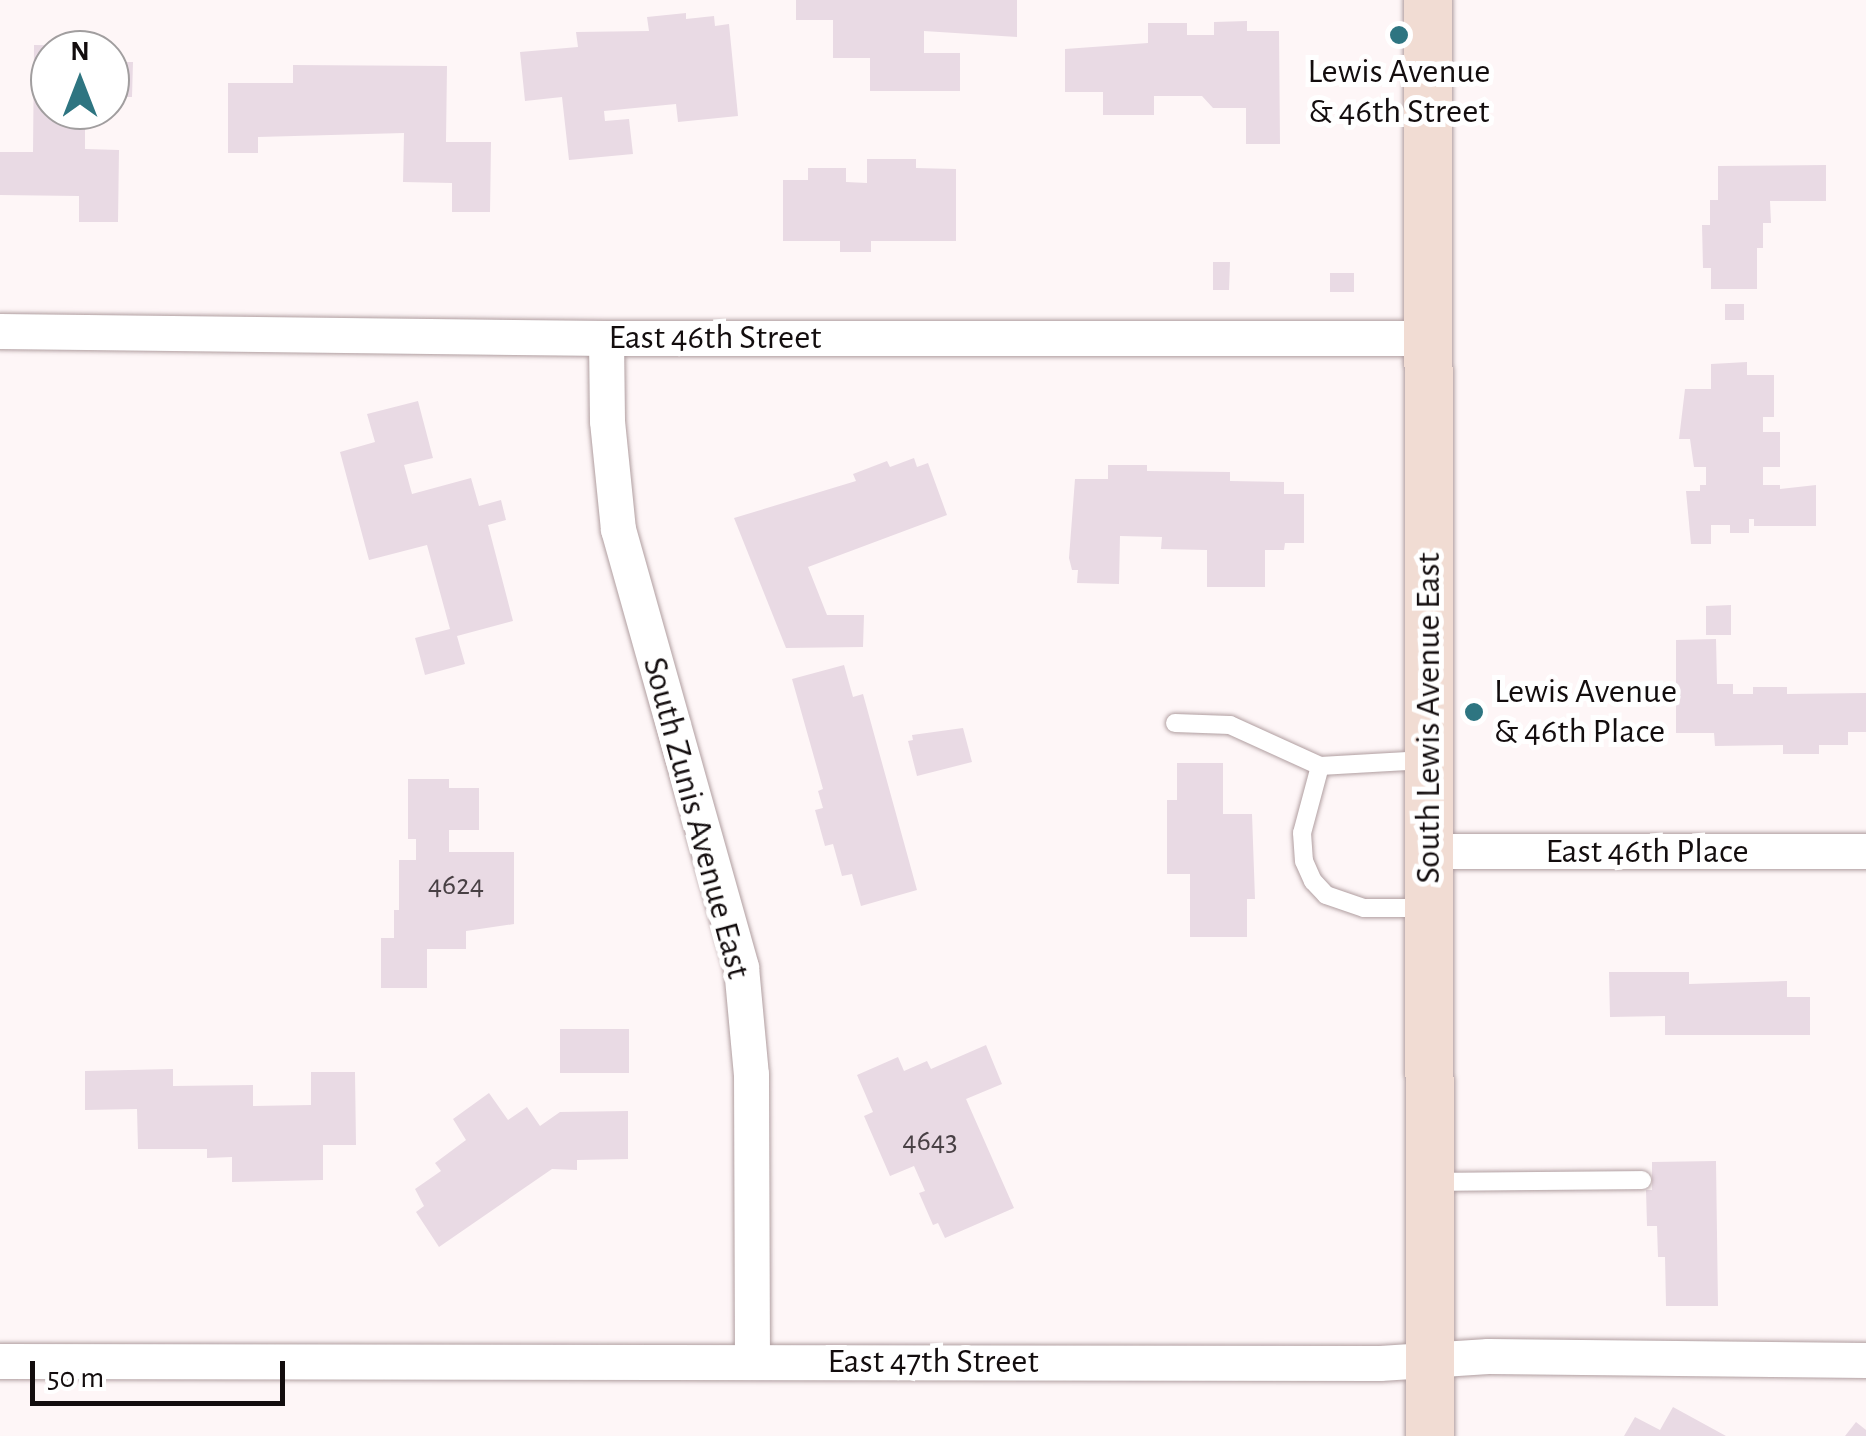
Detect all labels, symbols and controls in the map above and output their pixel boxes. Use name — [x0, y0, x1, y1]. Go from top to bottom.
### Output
marker: Lewis Avenue & 46th Street — [1388, 24, 1410, 46]
north arrow — [30, 30, 130, 130]
text: N — [70, 38, 90, 66]
place label: Lewis Avenue & 46th Street — [1307, 51, 1491, 133]
street label: East 46th Street — [608, 317, 822, 359]
street label: South Lewis Avenue East — [1408, 552, 1450, 884]
street label: South Zunis Avenue East — [633, 653, 759, 983]
place label: Lewis Avenue & 46th Place — [1494, 671, 1677, 753]
marker: Lewis Avenue & 46th Place — [1463, 701, 1485, 723]
street label: East 46th Place — [1545, 831, 1749, 873]
house number: 4624 — [428, 867, 484, 903]
house number: 4643 — [902, 1123, 958, 1159]
scale bar — [35, 1341, 290, 1403]
street label: East 47th Street — [827, 1341, 1039, 1383]
text: 50 m — [47, 1363, 104, 1393]

